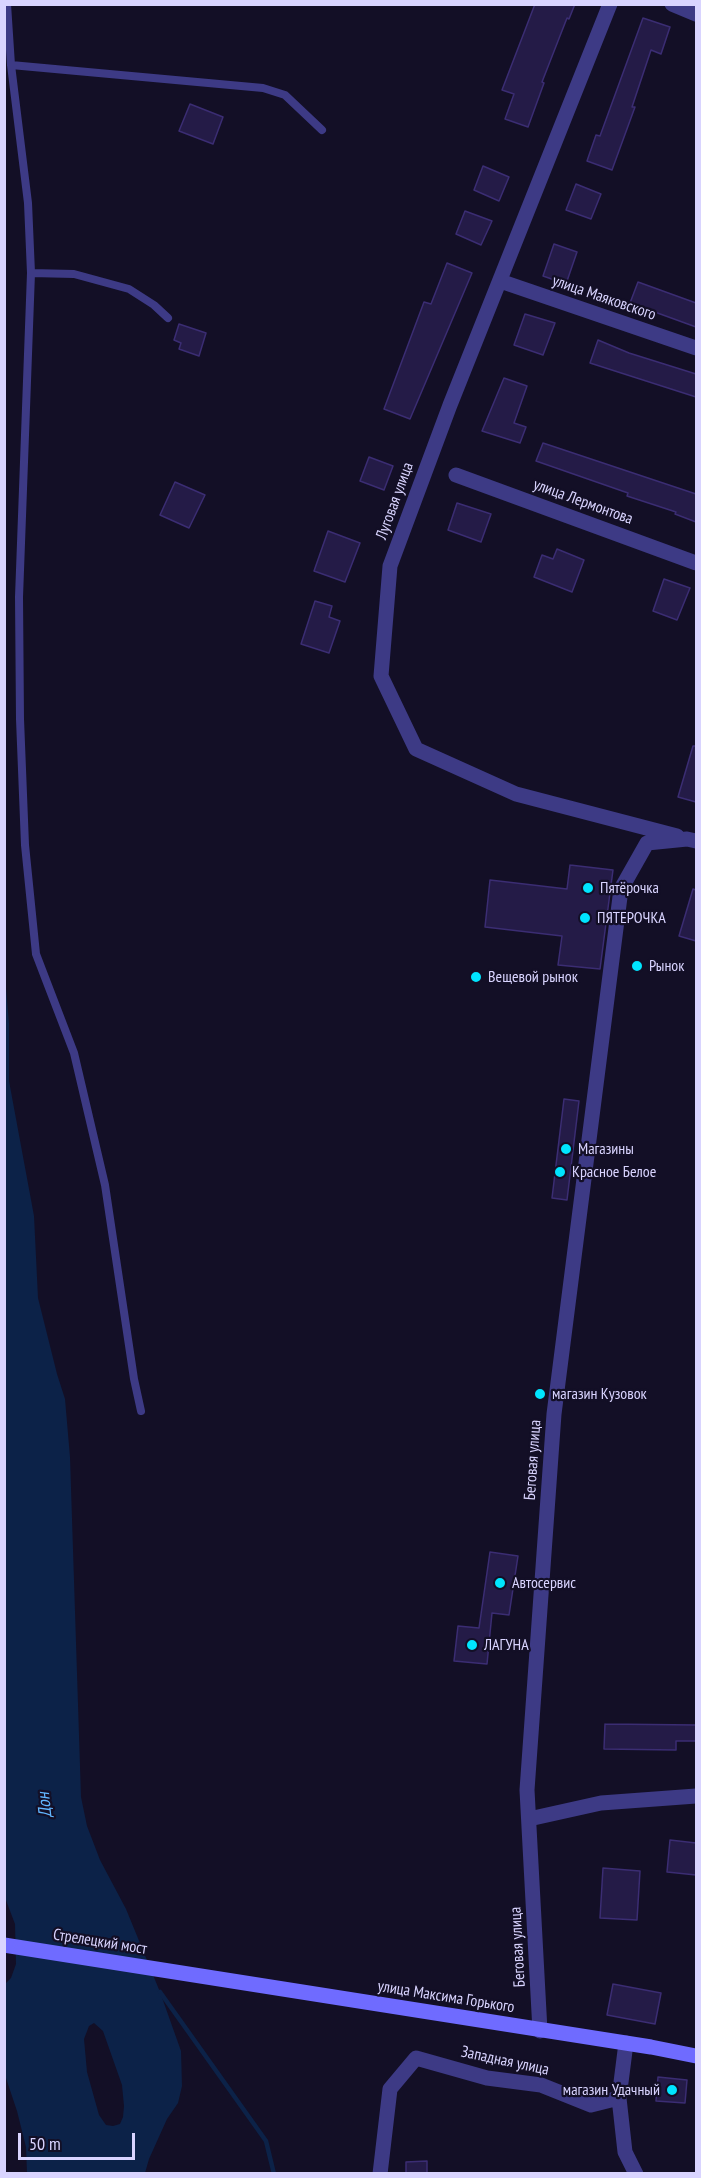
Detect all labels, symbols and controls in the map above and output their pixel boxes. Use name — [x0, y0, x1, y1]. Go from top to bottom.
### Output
street label: улица Маяковского — [550, 271, 658, 325]
street label: Луговая улица — [372, 460, 418, 542]
street label: улица Лермонтова — [531, 475, 635, 529]
place label: Пятёрочка — [600, 878, 659, 898]
marker: Пятёрочка — [581, 881, 595, 895]
place label: ПЯТЕРОЧКА — [597, 908, 666, 928]
marker: ПЯТЕРОЧКА — [578, 911, 592, 925]
place label: Рынок — [649, 956, 684, 976]
marker: Рынок — [630, 959, 644, 973]
place label: Вещевой рынок — [488, 967, 578, 987]
marker: Вещевой рынок — [469, 970, 483, 984]
place label: Магазины — [578, 1139, 634, 1159]
marker: Магазины — [559, 1142, 573, 1156]
place label: Красное Белое — [572, 1162, 656, 1182]
marker: Красное Белое — [553, 1165, 567, 1179]
place label: магазин Кузовок — [552, 1384, 647, 1404]
marker: магазин Кузовок — [533, 1387, 547, 1401]
street label: Беговая улица — [521, 1419, 545, 1501]
place label: Автосервис — [512, 1573, 576, 1593]
marker: Автосервис — [493, 1576, 507, 1590]
place label: ЛАГУНА — [484, 1635, 529, 1655]
marker: ЛАГУНА — [465, 1638, 479, 1652]
water label: Дон — [33, 1791, 57, 1819]
street label: Беговая улица — [506, 1906, 530, 1988]
street label: Стрелецкий мост — [52, 1925, 148, 1959]
street label: улица Максима Горького — [376, 1977, 516, 2017]
street label: Западная улица — [459, 2042, 551, 2080]
place label: магазин Удачный — [563, 2080, 660, 2100]
marker: магазин Удачный — [665, 2083, 679, 2097]
scale bar — [21, 2121, 138, 2159]
text: 50 m — [29, 2132, 61, 2155]

